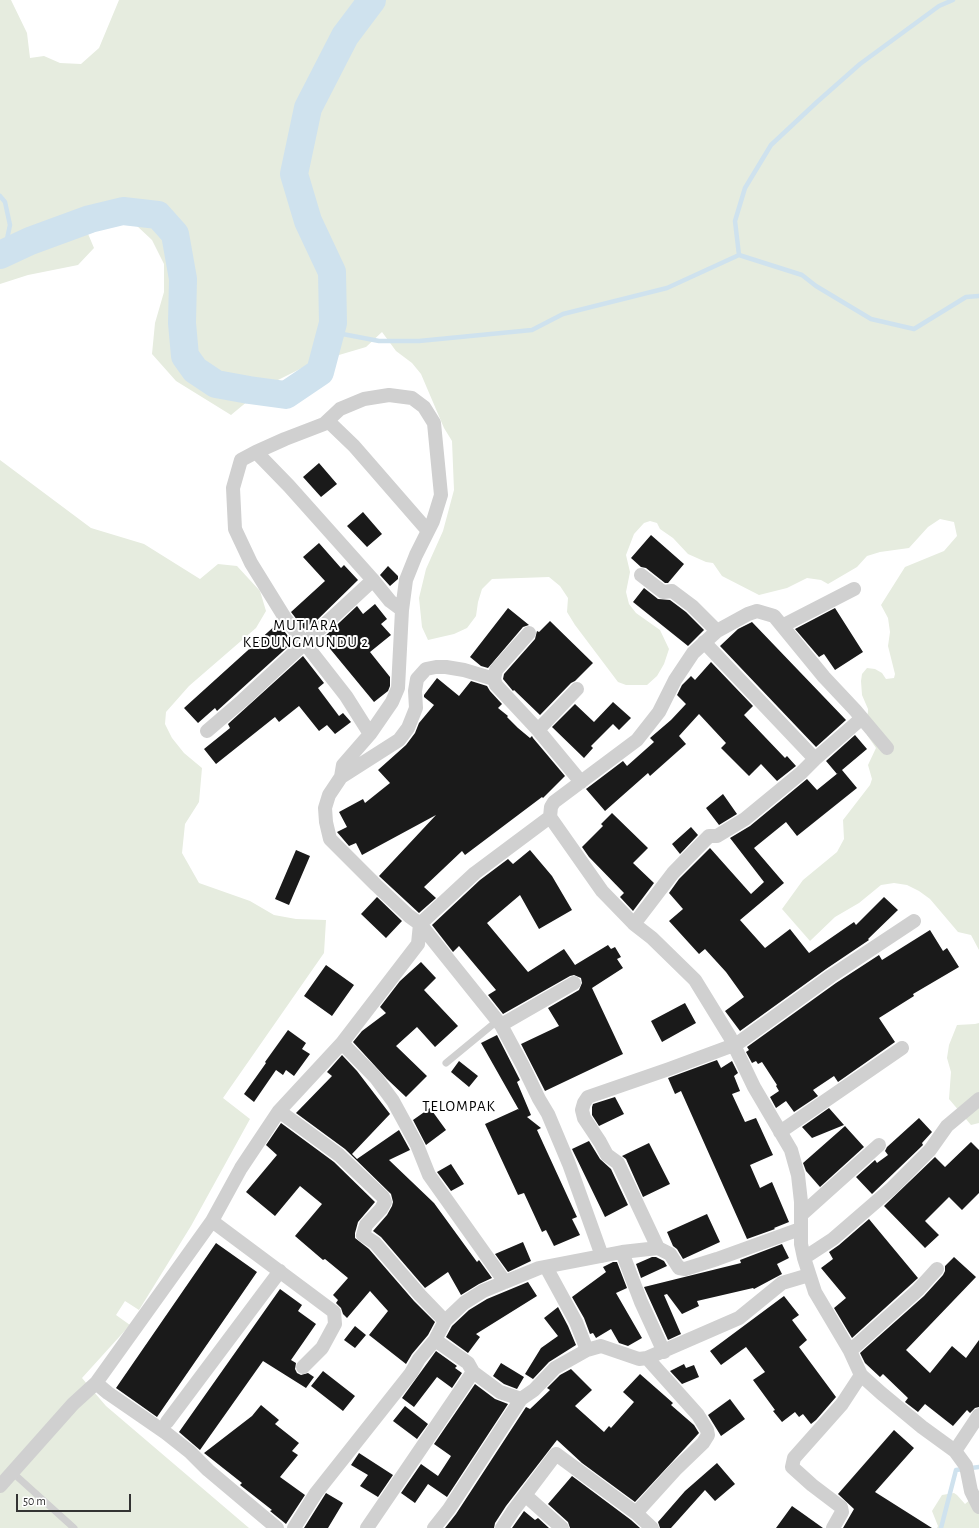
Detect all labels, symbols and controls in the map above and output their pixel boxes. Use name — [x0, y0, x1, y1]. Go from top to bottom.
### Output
district label: MUTIARA KEDUNGMUNDU 2 — [243, 616, 369, 651]
district label: TELOMPAK — [422, 1097, 496, 1115]
scale bar — [18, 1486, 133, 1512]
text: 50 m — [23, 1495, 46, 1507]

